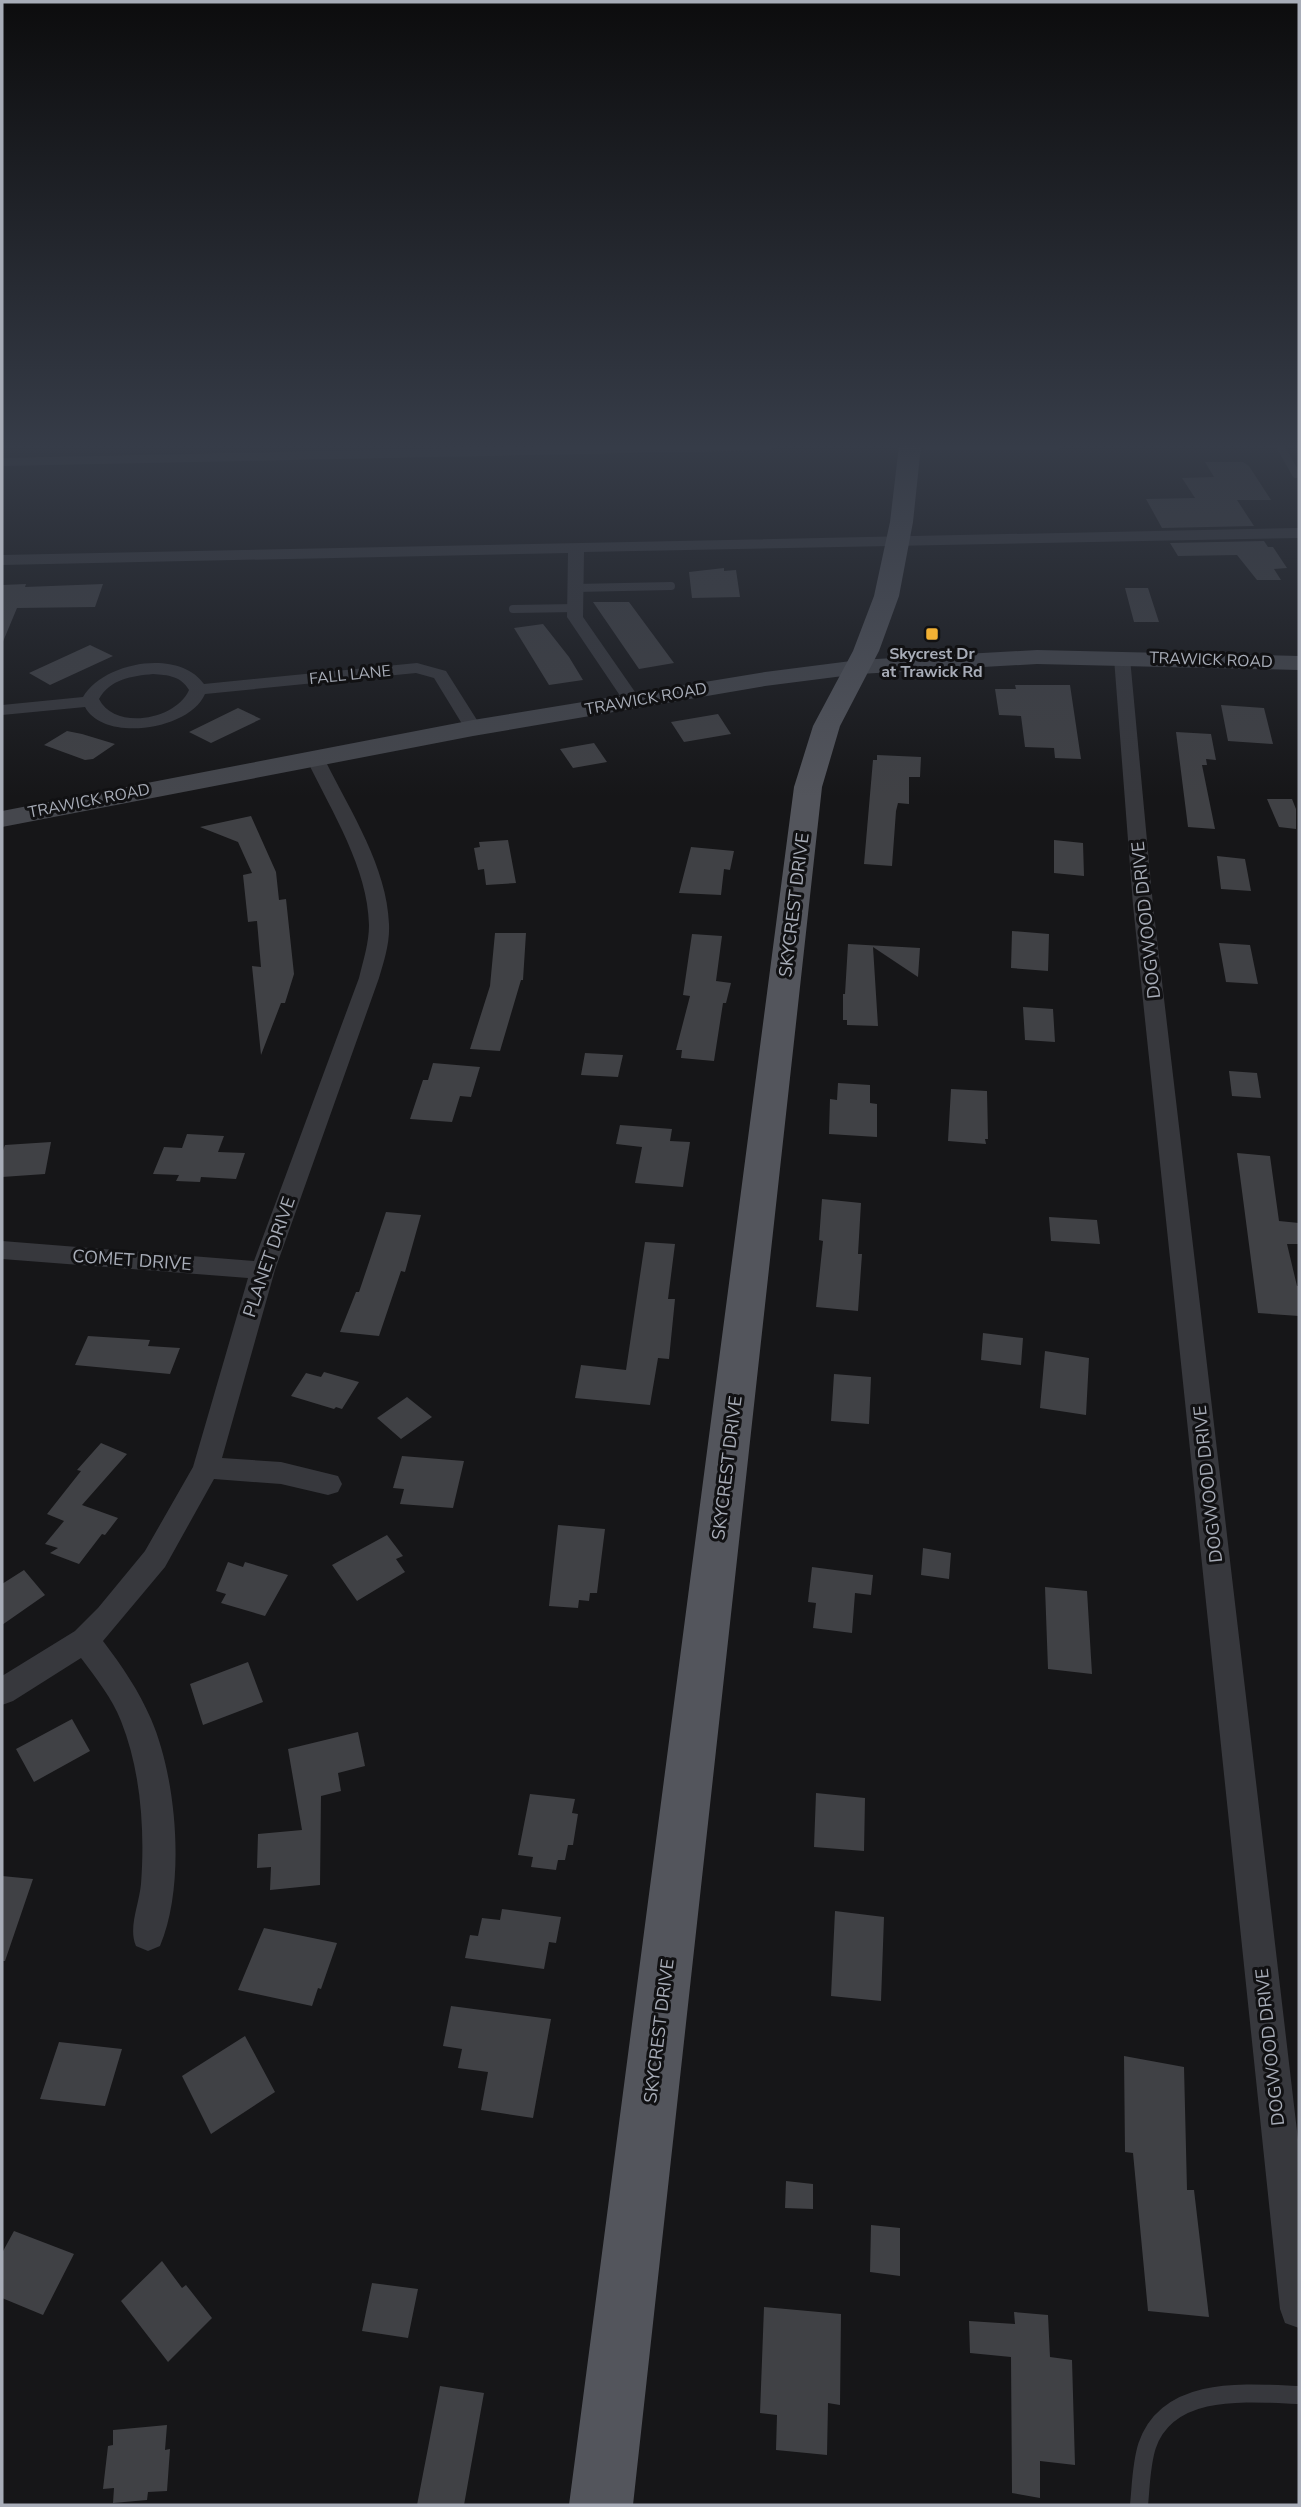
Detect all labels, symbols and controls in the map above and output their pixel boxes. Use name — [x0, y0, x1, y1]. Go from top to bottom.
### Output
marker: Skycrest Dr at Trawick Rd — [924, 626, 940, 642]
place label: Skycrest Dr at Trawick Rd — [881, 643, 983, 683]
street label: TRAWICK ROAD — [1149, 647, 1273, 673]
street label: FALL LANE — [308, 660, 392, 690]
street label: TRAWICK ROAD — [583, 677, 709, 721]
street label: TRAWICK ROAD — [26, 778, 152, 824]
street label: SKYCREST DRIVE — [773, 831, 815, 979]
street label: DOGWOOD DRIVE — [1126, 840, 1166, 1000]
street label: PLANET DRIVE — [237, 1194, 301, 1320]
street label: COMET DRIVE — [72, 1244, 192, 1276]
street label: SKYCREST DRIVE — [706, 1394, 748, 1542]
street label: DOGWOOD DRIVE — [1188, 1404, 1228, 1564]
street label: SKYCREST DRIVE — [638, 1957, 680, 2105]
street label: DOGWOOD DRIVE — [1250, 1967, 1290, 2127]

